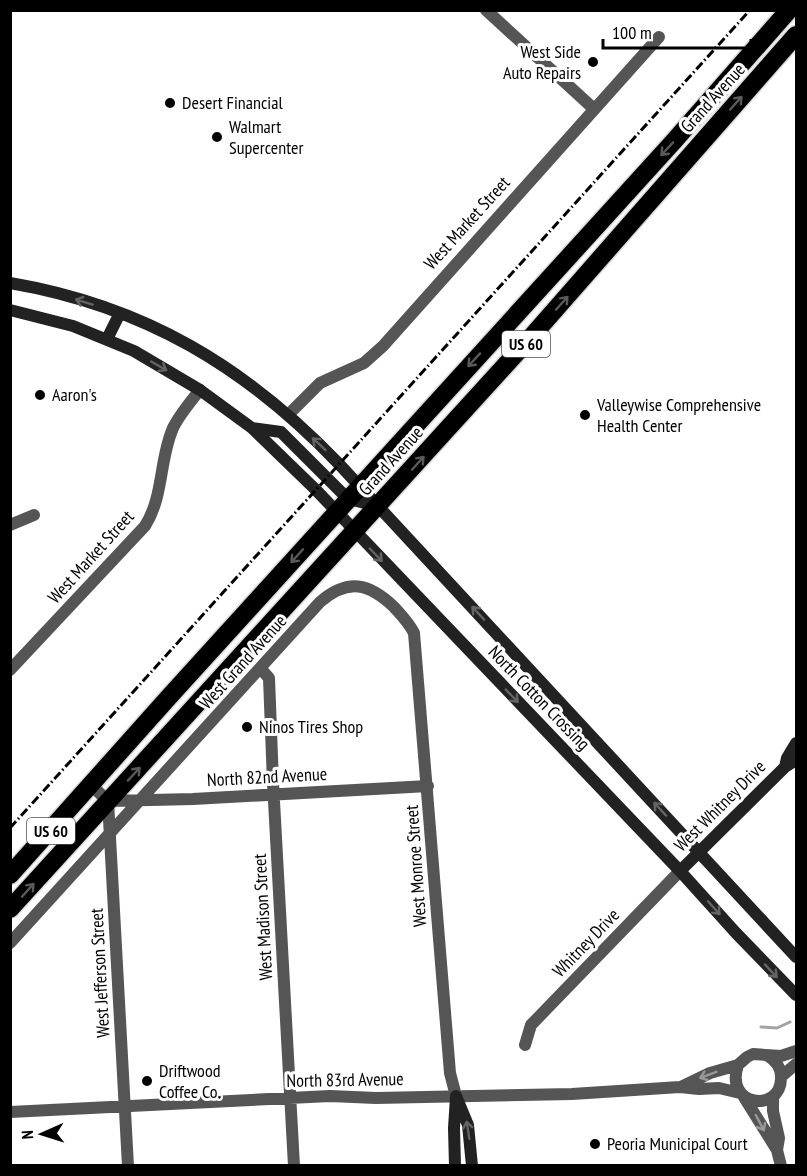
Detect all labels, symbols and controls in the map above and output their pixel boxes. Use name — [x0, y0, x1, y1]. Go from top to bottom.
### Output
scale bar — [603, 12, 752, 50]
text: 100 m — [612, 21, 652, 44]
place label: West Side Auto Repairs — [503, 40, 581, 84]
marker: West Side Auto Repairs — [586, 55, 600, 69]
street label: Grand Avenue — [675, 58, 750, 137]
place label: Desert Financial — [182, 91, 283, 114]
marker: Desert Financial — [163, 96, 177, 110]
one-way arrow — [729, 96, 743, 111]
place label: Walmart Supercenter — [229, 115, 303, 159]
marker: Walmart Supercenter — [210, 130, 224, 144]
one-way arrow — [660, 141, 674, 156]
street label: West Market Street — [419, 171, 515, 274]
one-way arrow — [75, 296, 94, 307]
one-way arrow — [555, 296, 569, 311]
road number: US 60 — [502, 331, 550, 357]
one-way arrow — [467, 352, 481, 367]
one-way arrow — [150, 361, 168, 372]
place label: Aaron's — [52, 383, 97, 406]
marker: Aaron's — [33, 388, 47, 402]
place label: Valleywise Comprehensive Health Center — [596, 393, 761, 437]
marker: Valleywise Comprehensive Health Center — [578, 408, 592, 422]
street label: Grand Avenue — [353, 421, 428, 500]
one-way arrow — [312, 437, 327, 451]
one-way arrow — [411, 456, 425, 471]
street label: West Market Street — [43, 505, 139, 608]
one-way arrow — [290, 548, 304, 563]
one-way arrow — [369, 548, 384, 563]
one-way arrow — [471, 606, 485, 621]
street label: West Grand Avenue — [194, 610, 291, 714]
street label: North Cotton Crossing — [484, 640, 595, 755]
one-way arrow — [505, 688, 519, 703]
place label: Ninos Tires Shop — [259, 715, 363, 738]
marker: Ninos Tires Shop — [240, 720, 254, 734]
street label: West Whitney Drive — [669, 755, 770, 856]
street label: North 82nd Avenue — [206, 762, 328, 791]
one-way arrow — [127, 767, 141, 782]
one-way arrow — [653, 801, 667, 816]
street label: West Monroe Street — [400, 804, 431, 928]
road number: US 60 — [27, 818, 75, 844]
street label: West Madison Street — [248, 853, 277, 981]
one-way arrow — [21, 883, 35, 898]
one-way arrow — [707, 900, 721, 915]
street label: Whitney Drive — [547, 903, 624, 982]
street label: West Jefferson Street — [85, 908, 114, 1038]
one-way arrow — [764, 963, 779, 978]
place label: Driftwood Coffee Co. — [159, 1059, 221, 1103]
street label: North 83rd Avenue — [286, 1067, 404, 1092]
one-way arrow — [699, 1070, 718, 1081]
marker: Driftwood Coffee Co. — [140, 1074, 154, 1088]
north arrow — [12, 1104, 72, 1164]
one-way arrow — [755, 1114, 766, 1132]
one-way arrow — [462, 1120, 473, 1140]
text: N — [17, 1130, 37, 1140]
place label: Peoria Municipal Court — [607, 1132, 748, 1155]
marker: Peoria Municipal Court — [588, 1137, 602, 1151]

